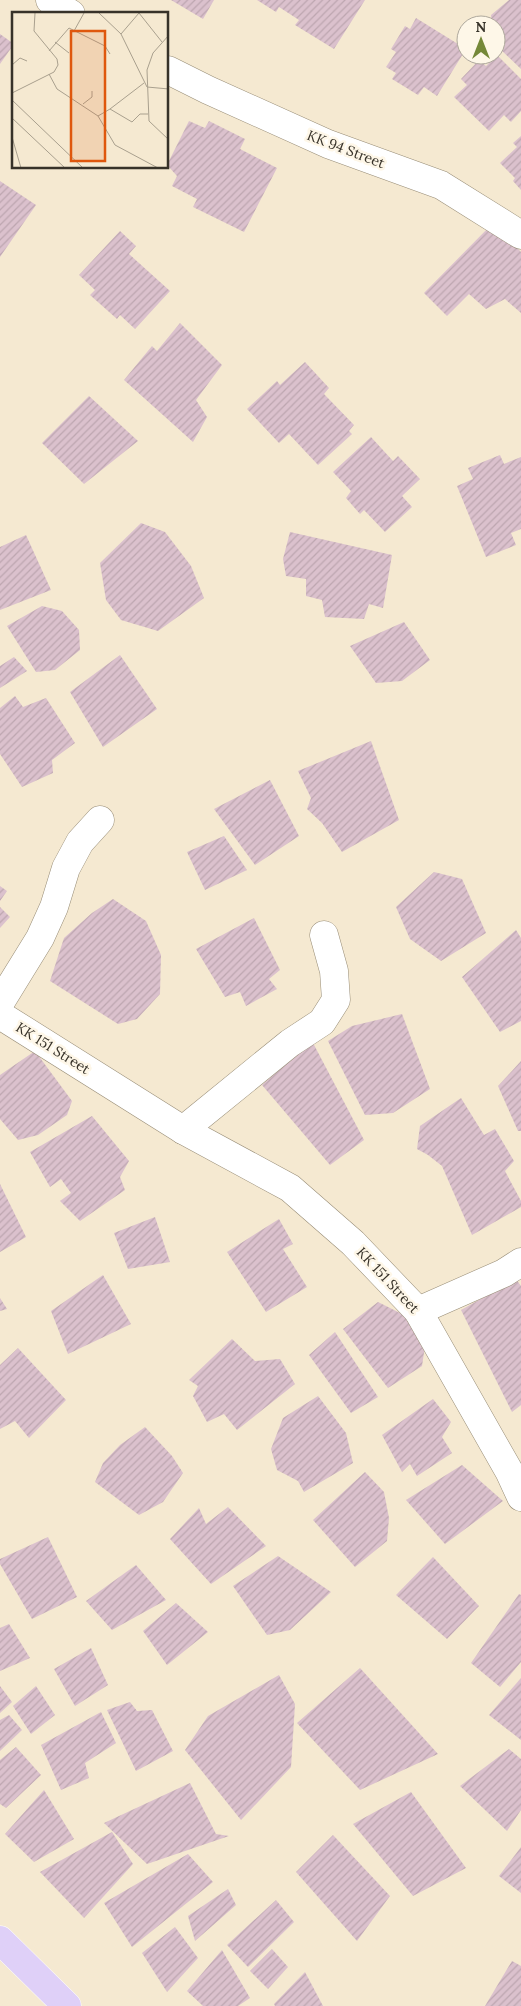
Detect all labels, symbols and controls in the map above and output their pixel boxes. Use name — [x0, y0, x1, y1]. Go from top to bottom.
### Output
inset map — [12, 12, 169, 169]
north arrow — [456, 15, 506, 65]
text: N — [476, 18, 487, 36]
street label: KK 94 Street — [305, 126, 388, 172]
street label: KK 151 Street — [13, 1018, 94, 1078]
street label: KK 151 Street — [353, 1243, 424, 1317]

